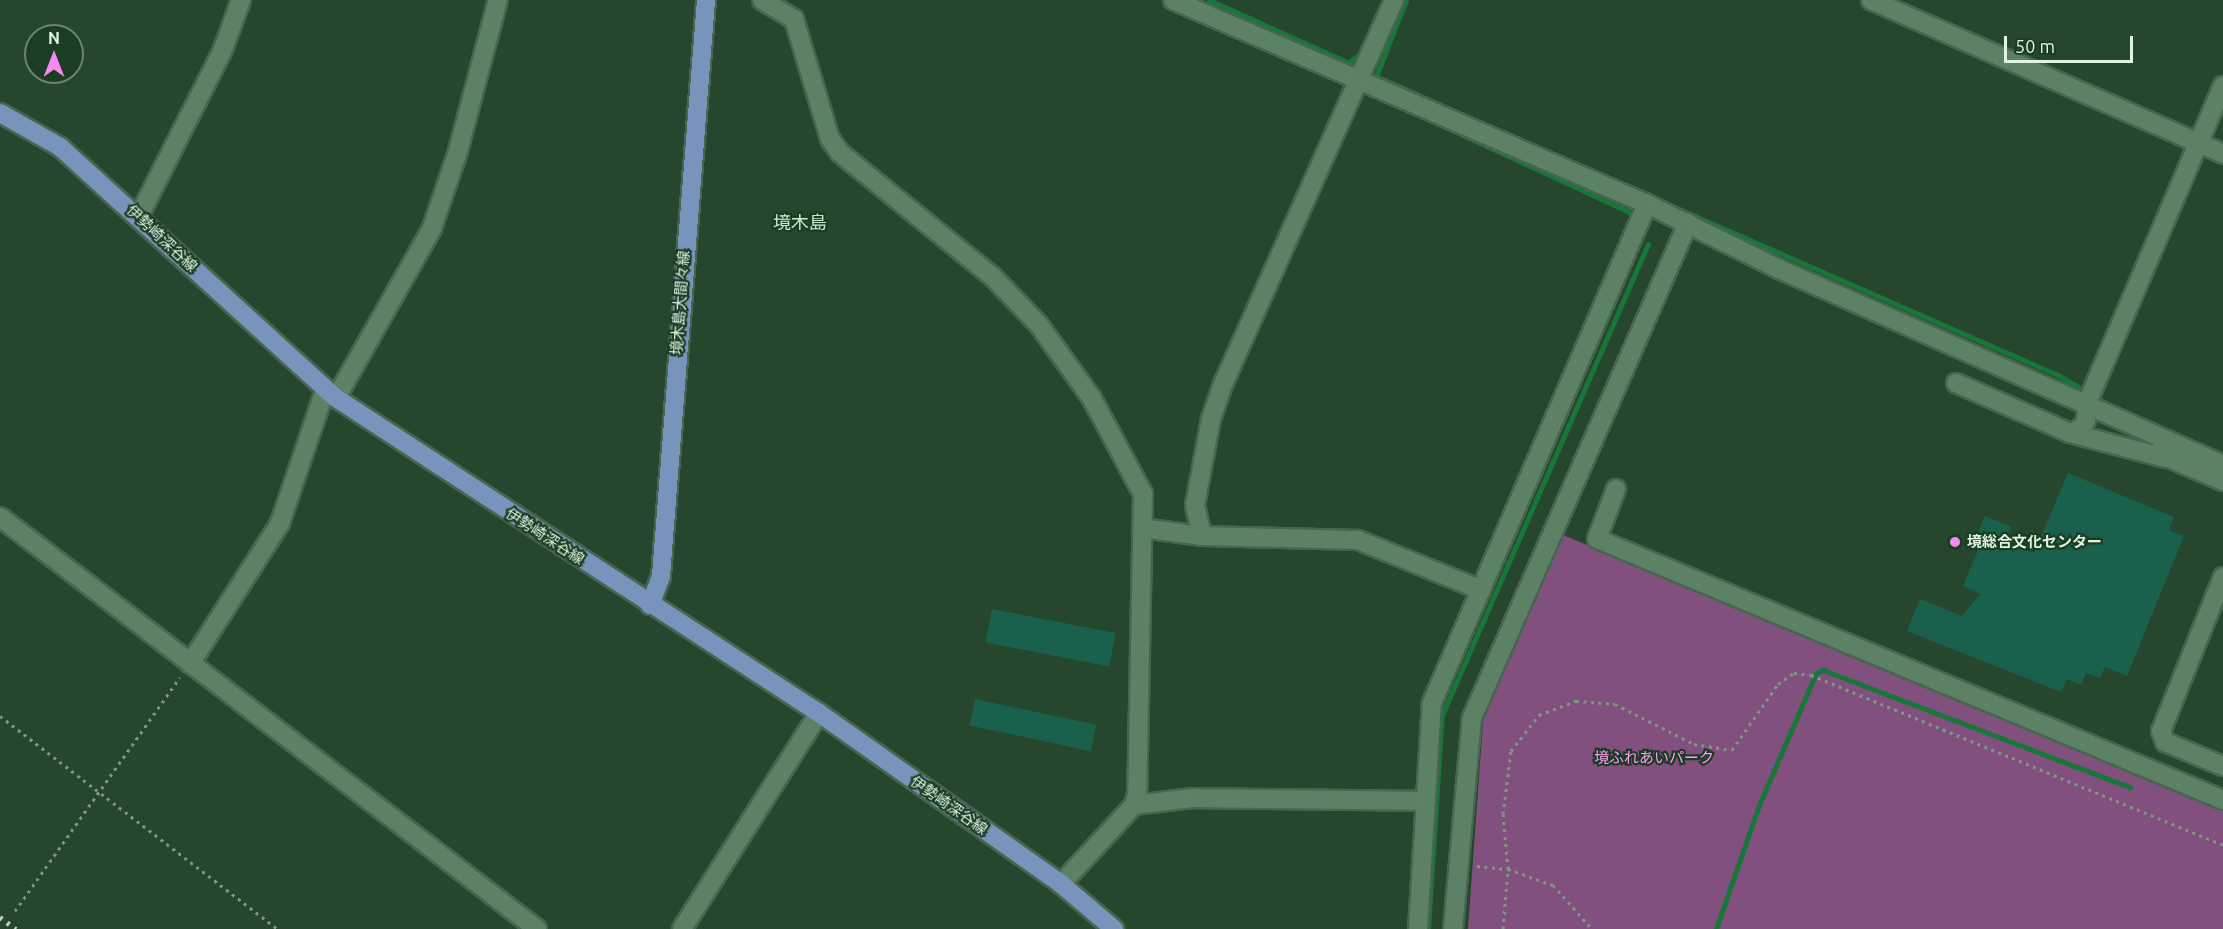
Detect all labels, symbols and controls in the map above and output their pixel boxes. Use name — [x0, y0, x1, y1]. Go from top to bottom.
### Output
north arrow — [24, 24, 84, 84]
scale bar — [2007, 24, 2136, 62]
text: N — [48, 29, 60, 47]
text: 50 m — [2015, 36, 2055, 56]
street label: 伊勢崎深谷線 — [123, 201, 201, 275]
district label: 境木島 — [773, 211, 827, 233]
street label: 境木島大間々線 — [667, 250, 693, 356]
street label: 伊勢崎深谷線 — [502, 504, 588, 568]
place label: 境総合文化センター — [1967, 533, 2102, 551]
marker: 境総合文化センター — [1948, 535, 1962, 549]
park label: 境ふれあいパーク — [1594, 749, 1714, 767]
street label: 伊勢崎深谷線 — [907, 772, 991, 838]

